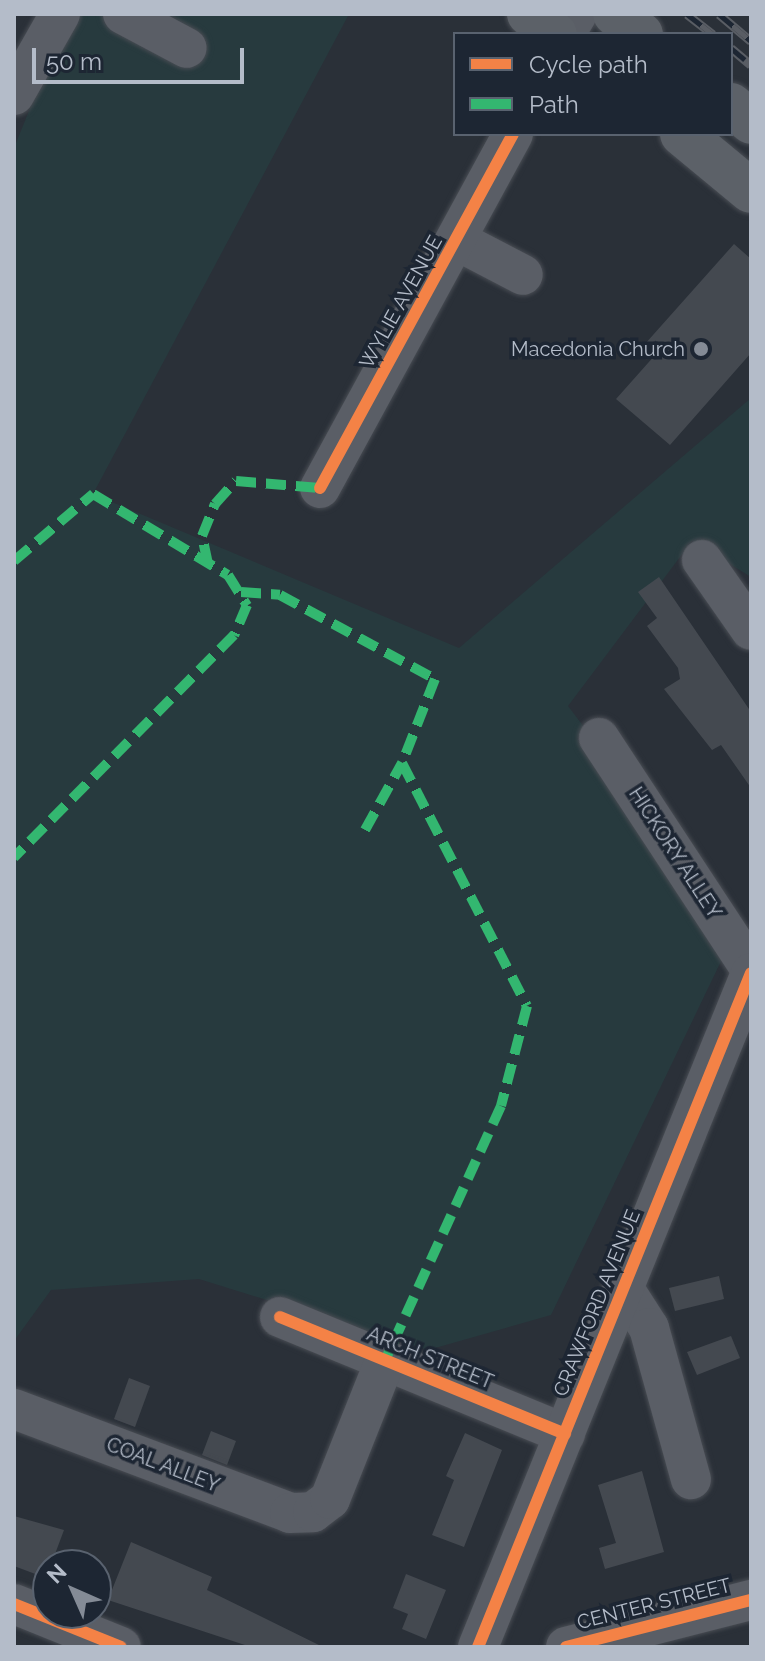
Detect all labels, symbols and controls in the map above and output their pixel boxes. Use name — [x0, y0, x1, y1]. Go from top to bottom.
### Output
scale bar — [36, 32, 248, 82]
legend — [453, 32, 733, 136]
text: 50 m — [46, 47, 102, 76]
text: Cycle path — [529, 50, 648, 79]
text: Path — [529, 90, 579, 119]
street label: WYLIE AVENUE — [354, 231, 448, 373]
place label: Macedonia Church — [511, 337, 685, 361]
marker: Macedonia Church — [692, 340, 710, 358]
street label: HICKORY ALLEY — [623, 782, 727, 924]
street label: CRAWFORD AVENUE — [548, 1206, 646, 1400]
street label: ARCH STREET — [363, 1322, 497, 1394]
street label: COAL ALLEY — [103, 1432, 223, 1498]
north arrow — [32, 1549, 112, 1629]
text: N — [41, 1558, 72, 1589]
street label: CENTER STREET — [575, 1573, 733, 1635]

